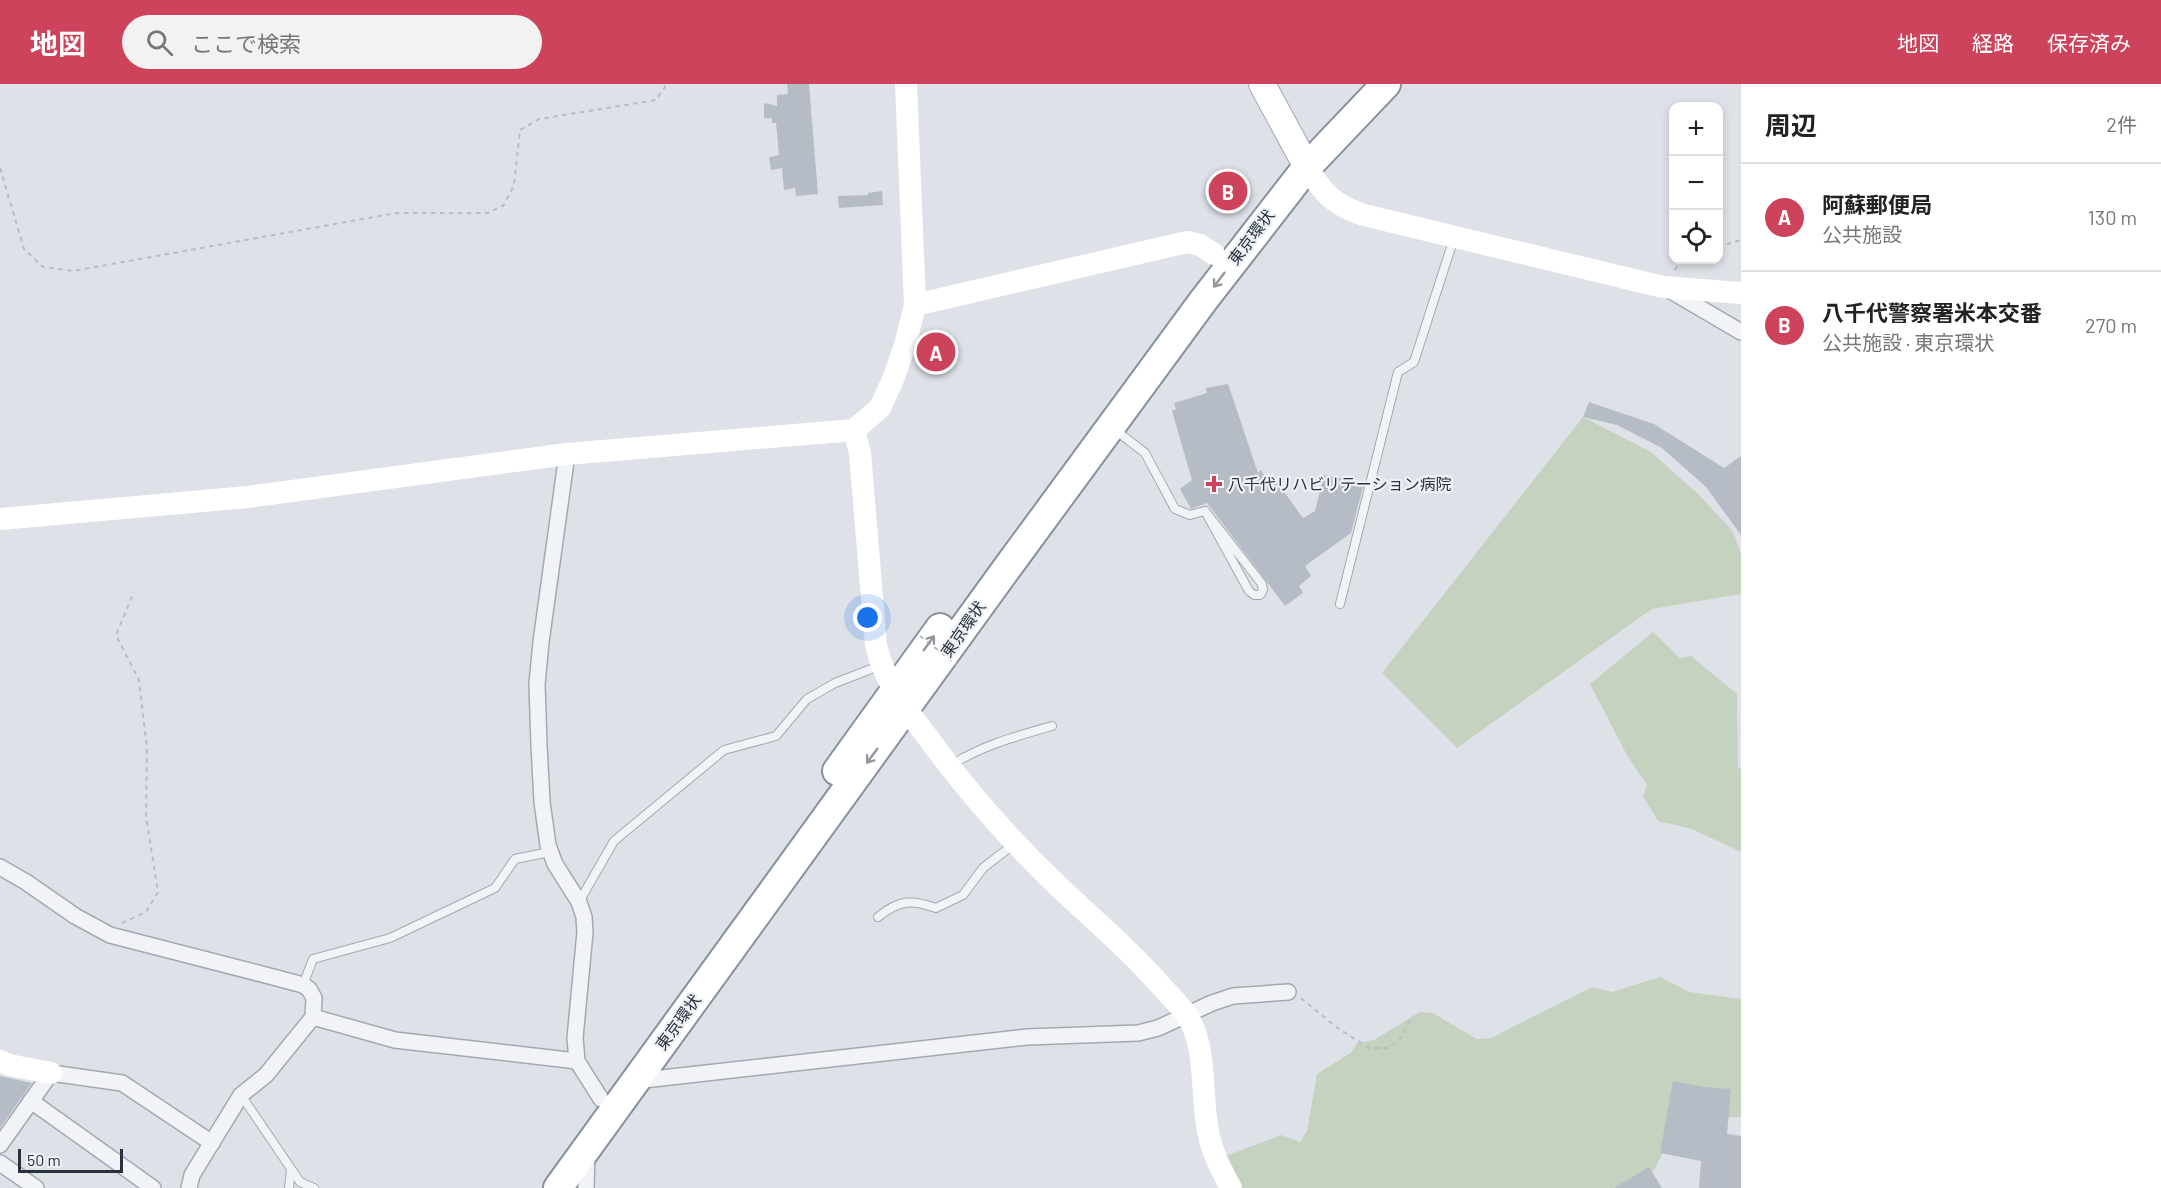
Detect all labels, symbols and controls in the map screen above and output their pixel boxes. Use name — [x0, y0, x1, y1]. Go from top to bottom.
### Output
search box — [122, 15, 542, 69]
text: 地図 — [30, 26, 86, 60]
icon: search — [143, 26, 176, 59]
text: ここで検索 — [191, 30, 301, 56]
text: 地図 — [1897, 30, 1939, 55]
text: 経路 — [1972, 30, 2014, 55]
text: 保存済み — [2047, 30, 2131, 55]
map controls — [1669, 102, 1723, 264]
button: + — [1669, 102, 1723, 156]
text: 周辺 — [1765, 109, 1817, 140]
text: 2件 — [2106, 112, 2137, 136]
button: − — [1669, 156, 1723, 210]
pin: B — [1208, 168, 1248, 214]
text: 阿蘇郵便局 — [1822, 191, 1932, 217]
street label: 東京環状 — [1224, 205, 1277, 268]
text: A — [1778, 205, 1791, 229]
text: 130 m — [2088, 205, 2137, 229]
button: locate — [1669, 210, 1723, 264]
text: 公共施設 — [1822, 222, 1902, 246]
one-way arrow — [1213, 271, 1226, 287]
text: 八千代警察署米本交番 — [1822, 299, 2042, 325]
text: B — [1778, 313, 1791, 337]
text: 270 m — [2085, 313, 2137, 337]
pin: A — [916, 330, 956, 374]
text: 公共施設 · 東京環状 — [1822, 330, 1994, 354]
place label: 八千代リハビリテーション病院 — [1228, 474, 1452, 493]
marker: 八千代リハビリテーション病院 — [1205, 475, 1223, 493]
street label: 東京環状 — [936, 597, 989, 660]
your location — [853, 603, 882, 632]
one-way arrow — [923, 636, 935, 652]
one-way arrow — [866, 748, 878, 764]
street label: 東京環状 — [651, 990, 704, 1053]
scale bar — [18, 1146, 123, 1174]
text: 50 m — [27, 1150, 61, 1169]

